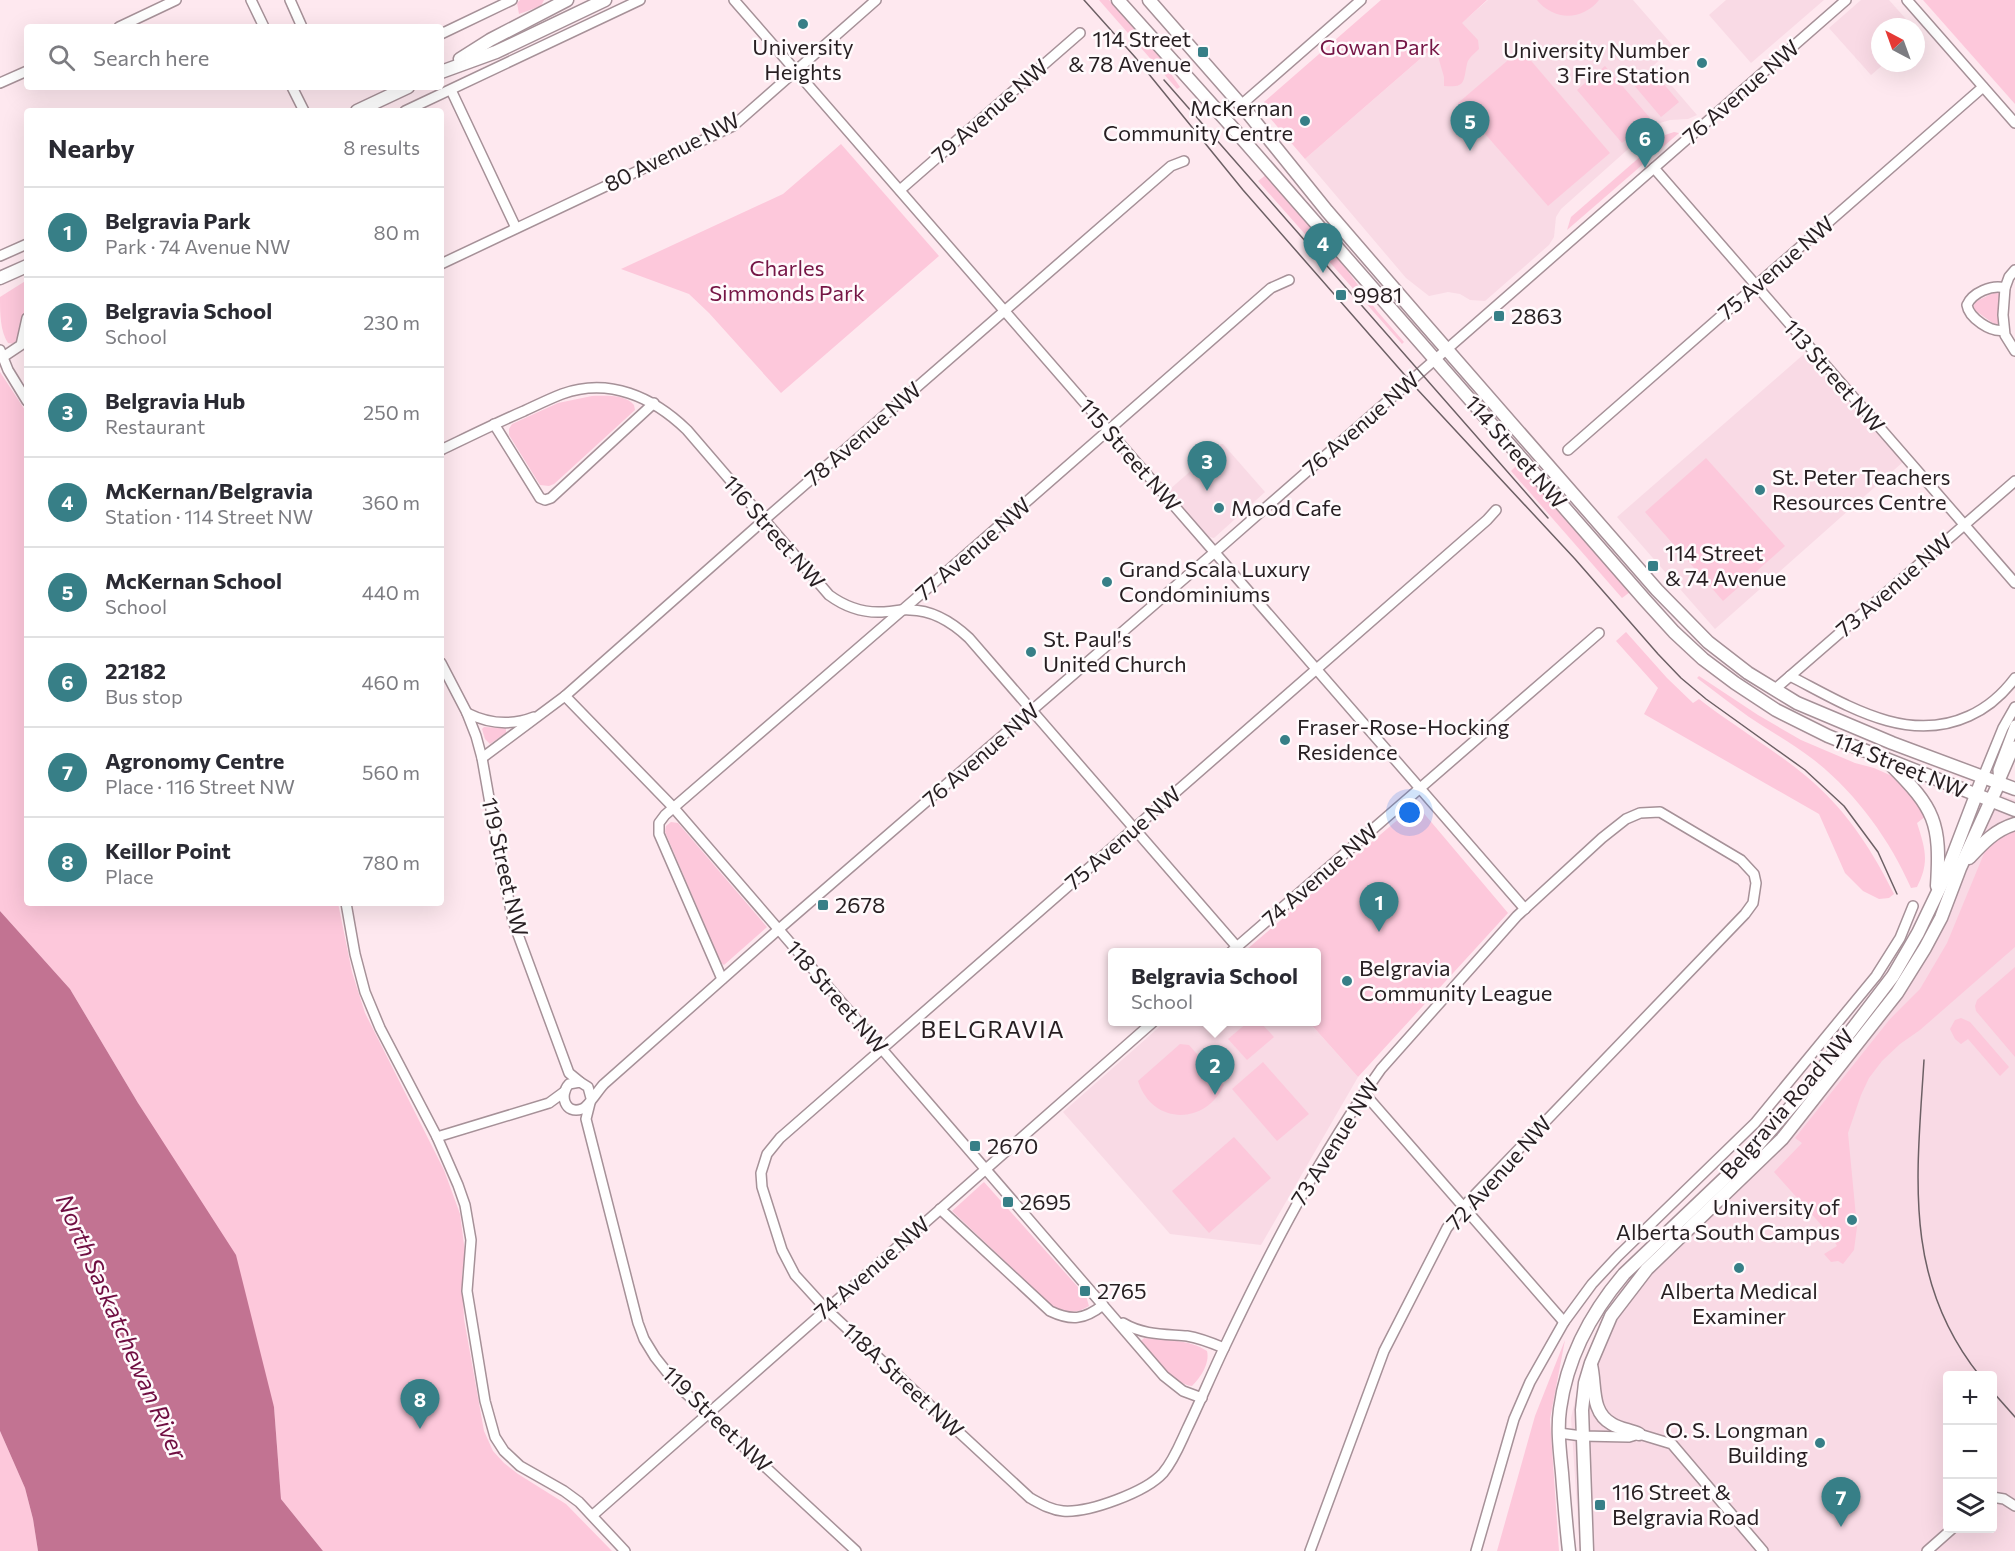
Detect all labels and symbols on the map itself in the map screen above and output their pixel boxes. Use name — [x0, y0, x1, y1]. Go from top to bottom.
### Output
marker: University Heights — [796, 17, 810, 31]
north arrow — [1871, 18, 1925, 72]
place label: 114 Street & 78 Avenue — [1068, 25, 1191, 77]
place label: University Heights — [752, 33, 854, 85]
park label: Gowan Park — [1320, 33, 1440, 60]
street label: 76 Avenue NW — [1677, 34, 1805, 150]
place label: University Number 3 Fire Station — [1503, 36, 1690, 88]
marker: 114 Street & 78 Avenue — [1196, 45, 1210, 59]
street label: 79 Avenue NW — [926, 53, 1054, 169]
marker: University Number 3 Fire Station — [1695, 56, 1709, 70]
place label: McKernan Community Centre — [1103, 94, 1293, 146]
pin: 5 — [1450, 102, 1490, 151]
street label: 80 Avenue NW — [599, 106, 744, 197]
marker: McKernan Community Centre — [1298, 114, 1312, 128]
pin: 6 — [1626, 118, 1664, 168]
street label: 75 Avenue NW — [1712, 210, 1839, 325]
pin: 4 — [1304, 224, 1342, 273]
park label: Charles Simmonds Park — [709, 254, 865, 306]
place label: 9981 — [1353, 281, 1402, 308]
marker: 9981 — [1334, 288, 1348, 302]
place label: 2863 — [1511, 302, 1562, 329]
marker: 2863 — [1492, 309, 1506, 323]
street label: 113 Street NW — [1778, 314, 1891, 438]
street label: 76 Avenue NW — [1297, 366, 1425, 482]
street label: 78 Avenue NW — [799, 376, 927, 492]
street label: 114 Street NW — [1460, 389, 1573, 514]
street label: 115 Street NW — [1074, 393, 1187, 517]
pin: 3 — [1188, 442, 1226, 491]
place label: St. Peter Teachers Resources Centre — [1772, 463, 1950, 515]
street label: 116 Street NW — [718, 469, 831, 594]
marker: St. Peter Teachers Resources Centre — [1753, 483, 1767, 497]
street label: 77 Avenue NW — [909, 491, 1036, 606]
place label: Mood Cafe — [1231, 494, 1342, 521]
marker: Mood Cafe — [1212, 501, 1226, 515]
street label: 73 Avenue NW — [1830, 527, 1957, 642]
place label: 114 Street & 74 Avenue — [1665, 539, 1786, 591]
place label: Grand Scala Luxury Condominiums — [1119, 555, 1310, 607]
marker: 114 Street & 74 Avenue — [1646, 559, 1660, 573]
marker: Grand Scala Luxury Condominiums — [1100, 575, 1114, 589]
place label: St. Paul's United Church — [1043, 625, 1187, 677]
marker: St. Paul's United Church — [1024, 645, 1038, 659]
street label: 76 Avenue NW — [917, 697, 1045, 813]
place label: Fraser-Rose-Hocking Residence — [1297, 713, 1510, 765]
street label: 114 Street NW — [1829, 725, 1971, 804]
marker: Fraser-Rose-Hocking Residence — [1278, 733, 1292, 747]
street label: 75 Avenue NW — [1059, 780, 1186, 895]
street label: 119 Street NW — [476, 795, 535, 939]
your location — [1395, 798, 1424, 827]
street label: 74 Avenue NW — [1256, 817, 1383, 932]
pin: 1 — [1360, 882, 1398, 932]
place label: 2678 — [835, 891, 885, 918]
marker: 2678 — [816, 898, 830, 912]
street label: 118 Street NW — [781, 934, 894, 1059]
place label: Belgravia Community League — [1359, 954, 1552, 1006]
marker: Belgravia Community League — [1340, 974, 1354, 988]
district label: BELGRAVIA — [921, 1014, 1065, 1043]
street label: Belgravia Road NW — [1714, 1023, 1859, 1184]
pin: 2 — [1196, 1046, 1234, 1095]
street label: 73 Avenue NW — [1285, 1073, 1384, 1210]
street label: 72 Avenue NW — [1440, 1110, 1557, 1235]
place label: 2670 — [987, 1132, 1038, 1159]
marker: 2670 — [968, 1139, 982, 1153]
place label: 2695 — [1020, 1188, 1071, 1215]
water label: North Saskatchewan River — [51, 1189, 195, 1465]
place label: University of Alberta South Campus — [1616, 1193, 1840, 1245]
marker: 2695 — [1001, 1195, 1015, 1209]
street label: 74 Avenue NW — [808, 1210, 935, 1325]
marker: University of Alberta South Campus — [1845, 1213, 1859, 1227]
marker: Alberta Medical Examiner — [1732, 1261, 1746, 1275]
place label: 2765 — [1097, 1277, 1147, 1304]
place label: Alberta Medical Examiner — [1660, 1277, 1818, 1329]
marker: 2765 — [1078, 1284, 1092, 1298]
street label: 118A Street NW — [837, 1316, 970, 1443]
street label: 119 Street NW — [657, 1360, 778, 1478]
pin: 8 — [400, 1380, 440, 1429]
place label: O. S. Longman Building — [1665, 1416, 1808, 1468]
marker: O. S. Longman Building — [1813, 1436, 1827, 1450]
place label: 116 Street & Belgravia Road — [1612, 1478, 1759, 1530]
pin: 7 — [1822, 1478, 1860, 1527]
marker: 116 Street & Belgravia Road — [1593, 1498, 1607, 1512]

